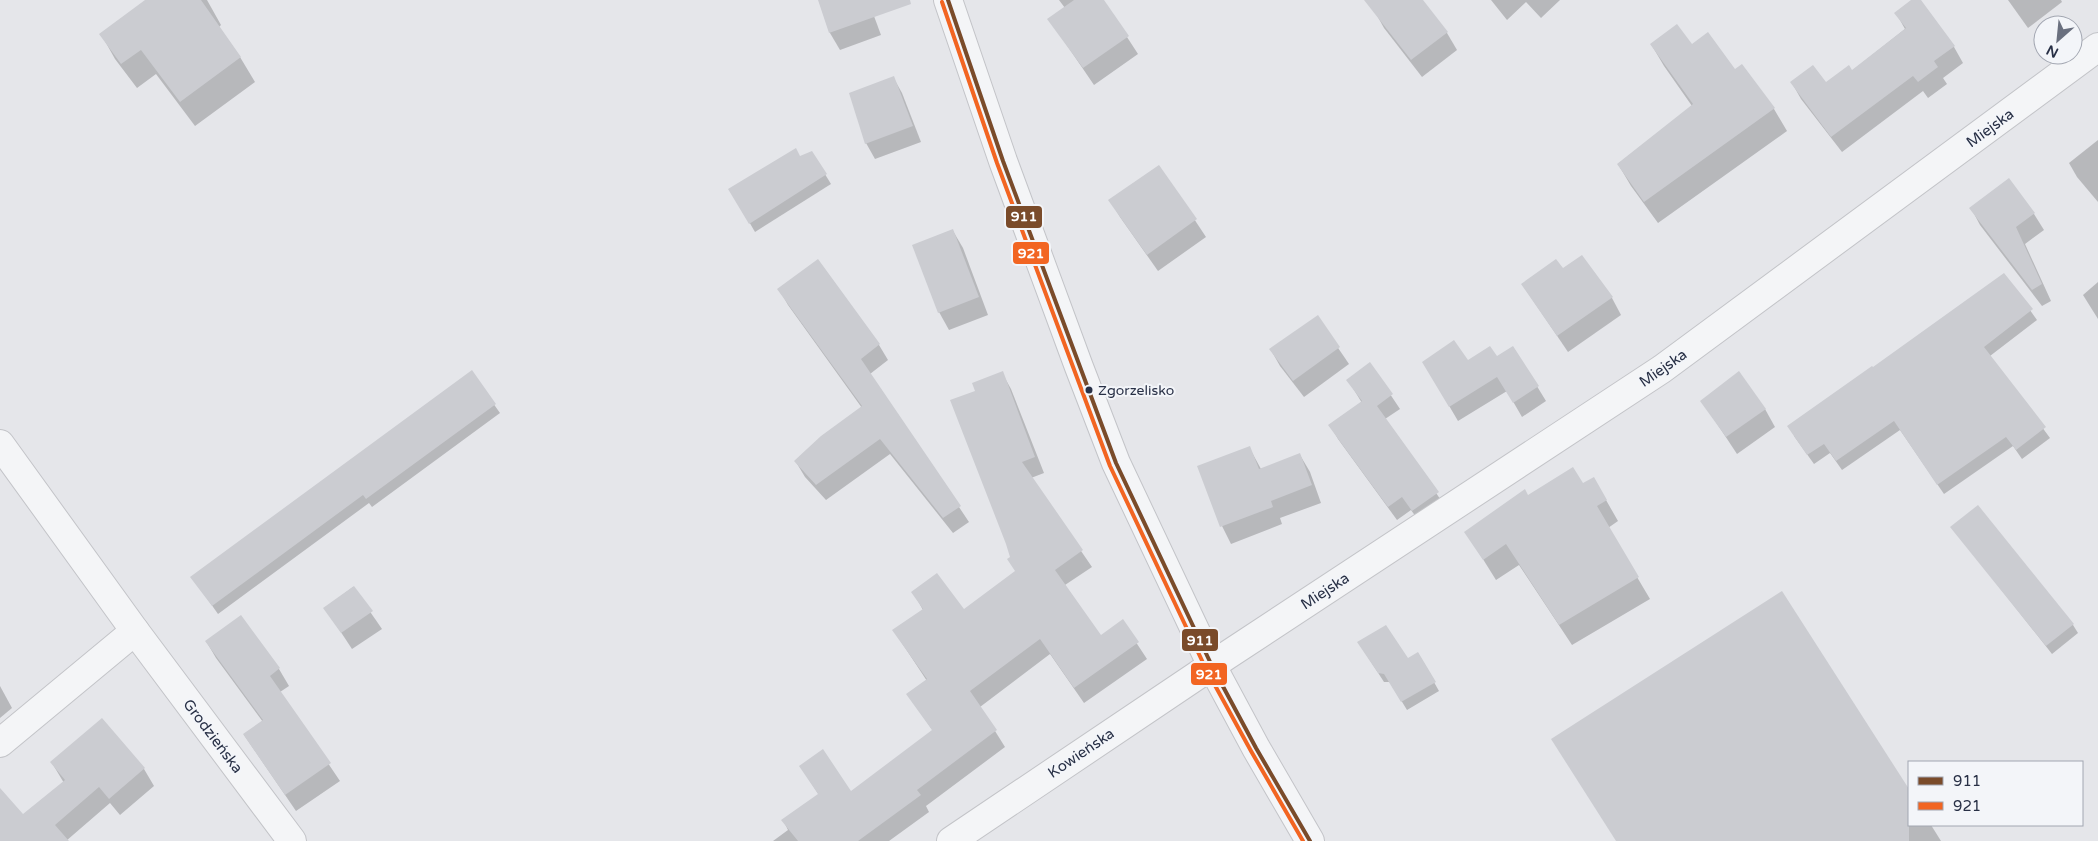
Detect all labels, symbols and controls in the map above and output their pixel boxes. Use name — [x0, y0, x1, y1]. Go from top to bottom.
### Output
north arrow — [2033, 15, 2083, 65]
text: N — [2043, 41, 2061, 61]
street label: Miejska — [1963, 105, 2017, 151]
line badge: 911 — [1005, 205, 1043, 229]
text: 911 — [1011, 208, 1037, 225]
line badge: 921 — [1012, 241, 1050, 265]
text: 921 — [1018, 245, 1044, 262]
street label: Miejska — [1636, 345, 1690, 391]
place label: Zgorzelisko — [1098, 382, 1174, 399]
marker: Zgorzelisko — [1084, 385, 1094, 395]
street label: Miejska — [1297, 569, 1353, 613]
line badge: 911 — [1181, 628, 1219, 652]
text: 911 — [1187, 632, 1213, 649]
line badge: 921 — [1190, 662, 1228, 686]
text: 921 — [1196, 666, 1222, 683]
street label: Grodzieńska — [179, 695, 247, 777]
street label: Kowieńska — [1044, 724, 1118, 782]
legend — [1908, 761, 2083, 826]
text: 911 — [1953, 772, 1981, 790]
text: 921 — [1953, 797, 1981, 815]

